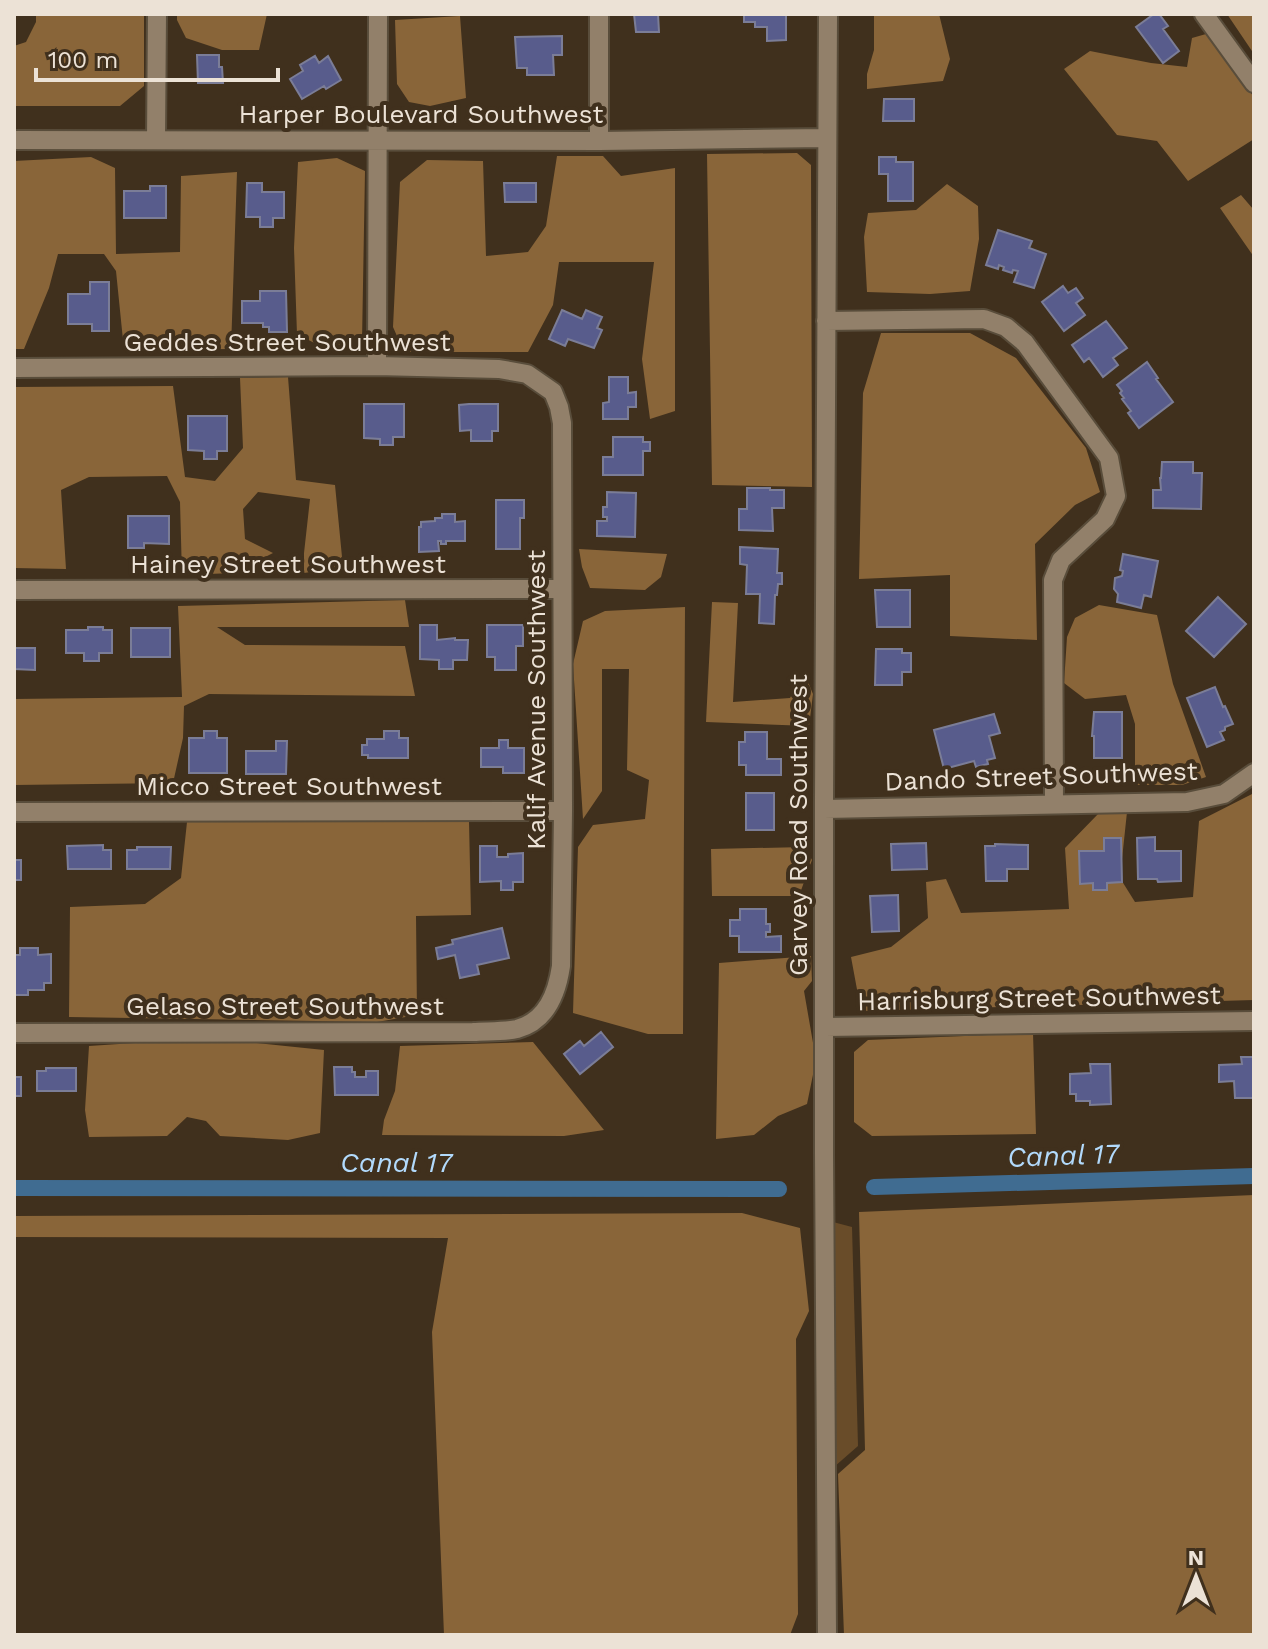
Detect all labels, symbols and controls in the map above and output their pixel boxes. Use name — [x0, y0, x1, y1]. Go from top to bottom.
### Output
scale bar — [36, 32, 278, 82]
text: 100 m — [48, 46, 118, 74]
street label: Harper Boulevard Southwest — [239, 99, 604, 129]
street label: Geddes Street Southwest — [123, 327, 451, 357]
street label: Hainey Street Southwest — [130, 549, 446, 579]
street label: Kalif Avenue Southwest — [521, 550, 551, 850]
street label: Garvey Road Southwest — [783, 674, 813, 976]
street label: Dando Street Southwest — [884, 756, 1198, 796]
street label: Micco Street Southwest — [136, 771, 442, 801]
street label: Harrisburg Street Southwest — [857, 980, 1221, 1016]
street label: Gelaso Street Southwest — [126, 991, 444, 1021]
water label: Canal 17 — [1006, 1137, 1121, 1174]
water label: Canal 17 — [340, 1146, 454, 1179]
north arrow — [1156, 1537, 1236, 1617]
text: N — [1188, 1545, 1204, 1570]

